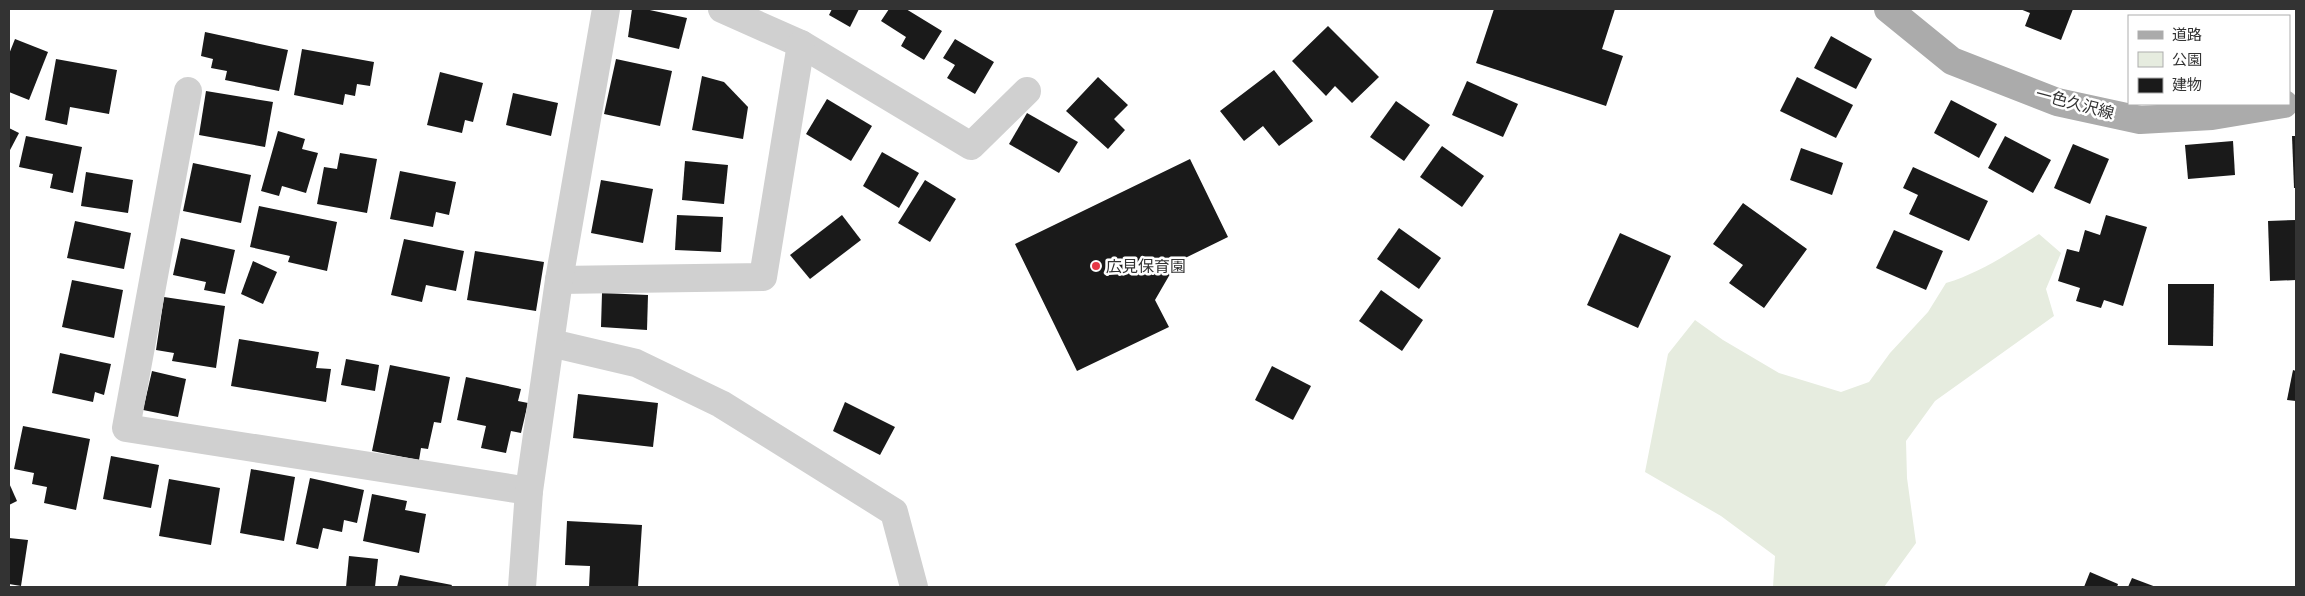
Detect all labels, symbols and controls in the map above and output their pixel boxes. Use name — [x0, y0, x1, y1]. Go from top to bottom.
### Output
legend — [2128, 15, 2290, 105]
text: 道路 — [2172, 25, 2202, 44]
text: 公園 — [2172, 50, 2202, 69]
text: 建物 — [2172, 75, 2202, 94]
street label: 一色久沢線 — [2034, 83, 2116, 123]
place label: 広見保育園 — [1106, 256, 1186, 276]
marker: 広見保育園 — [1090, 260, 1102, 272]

